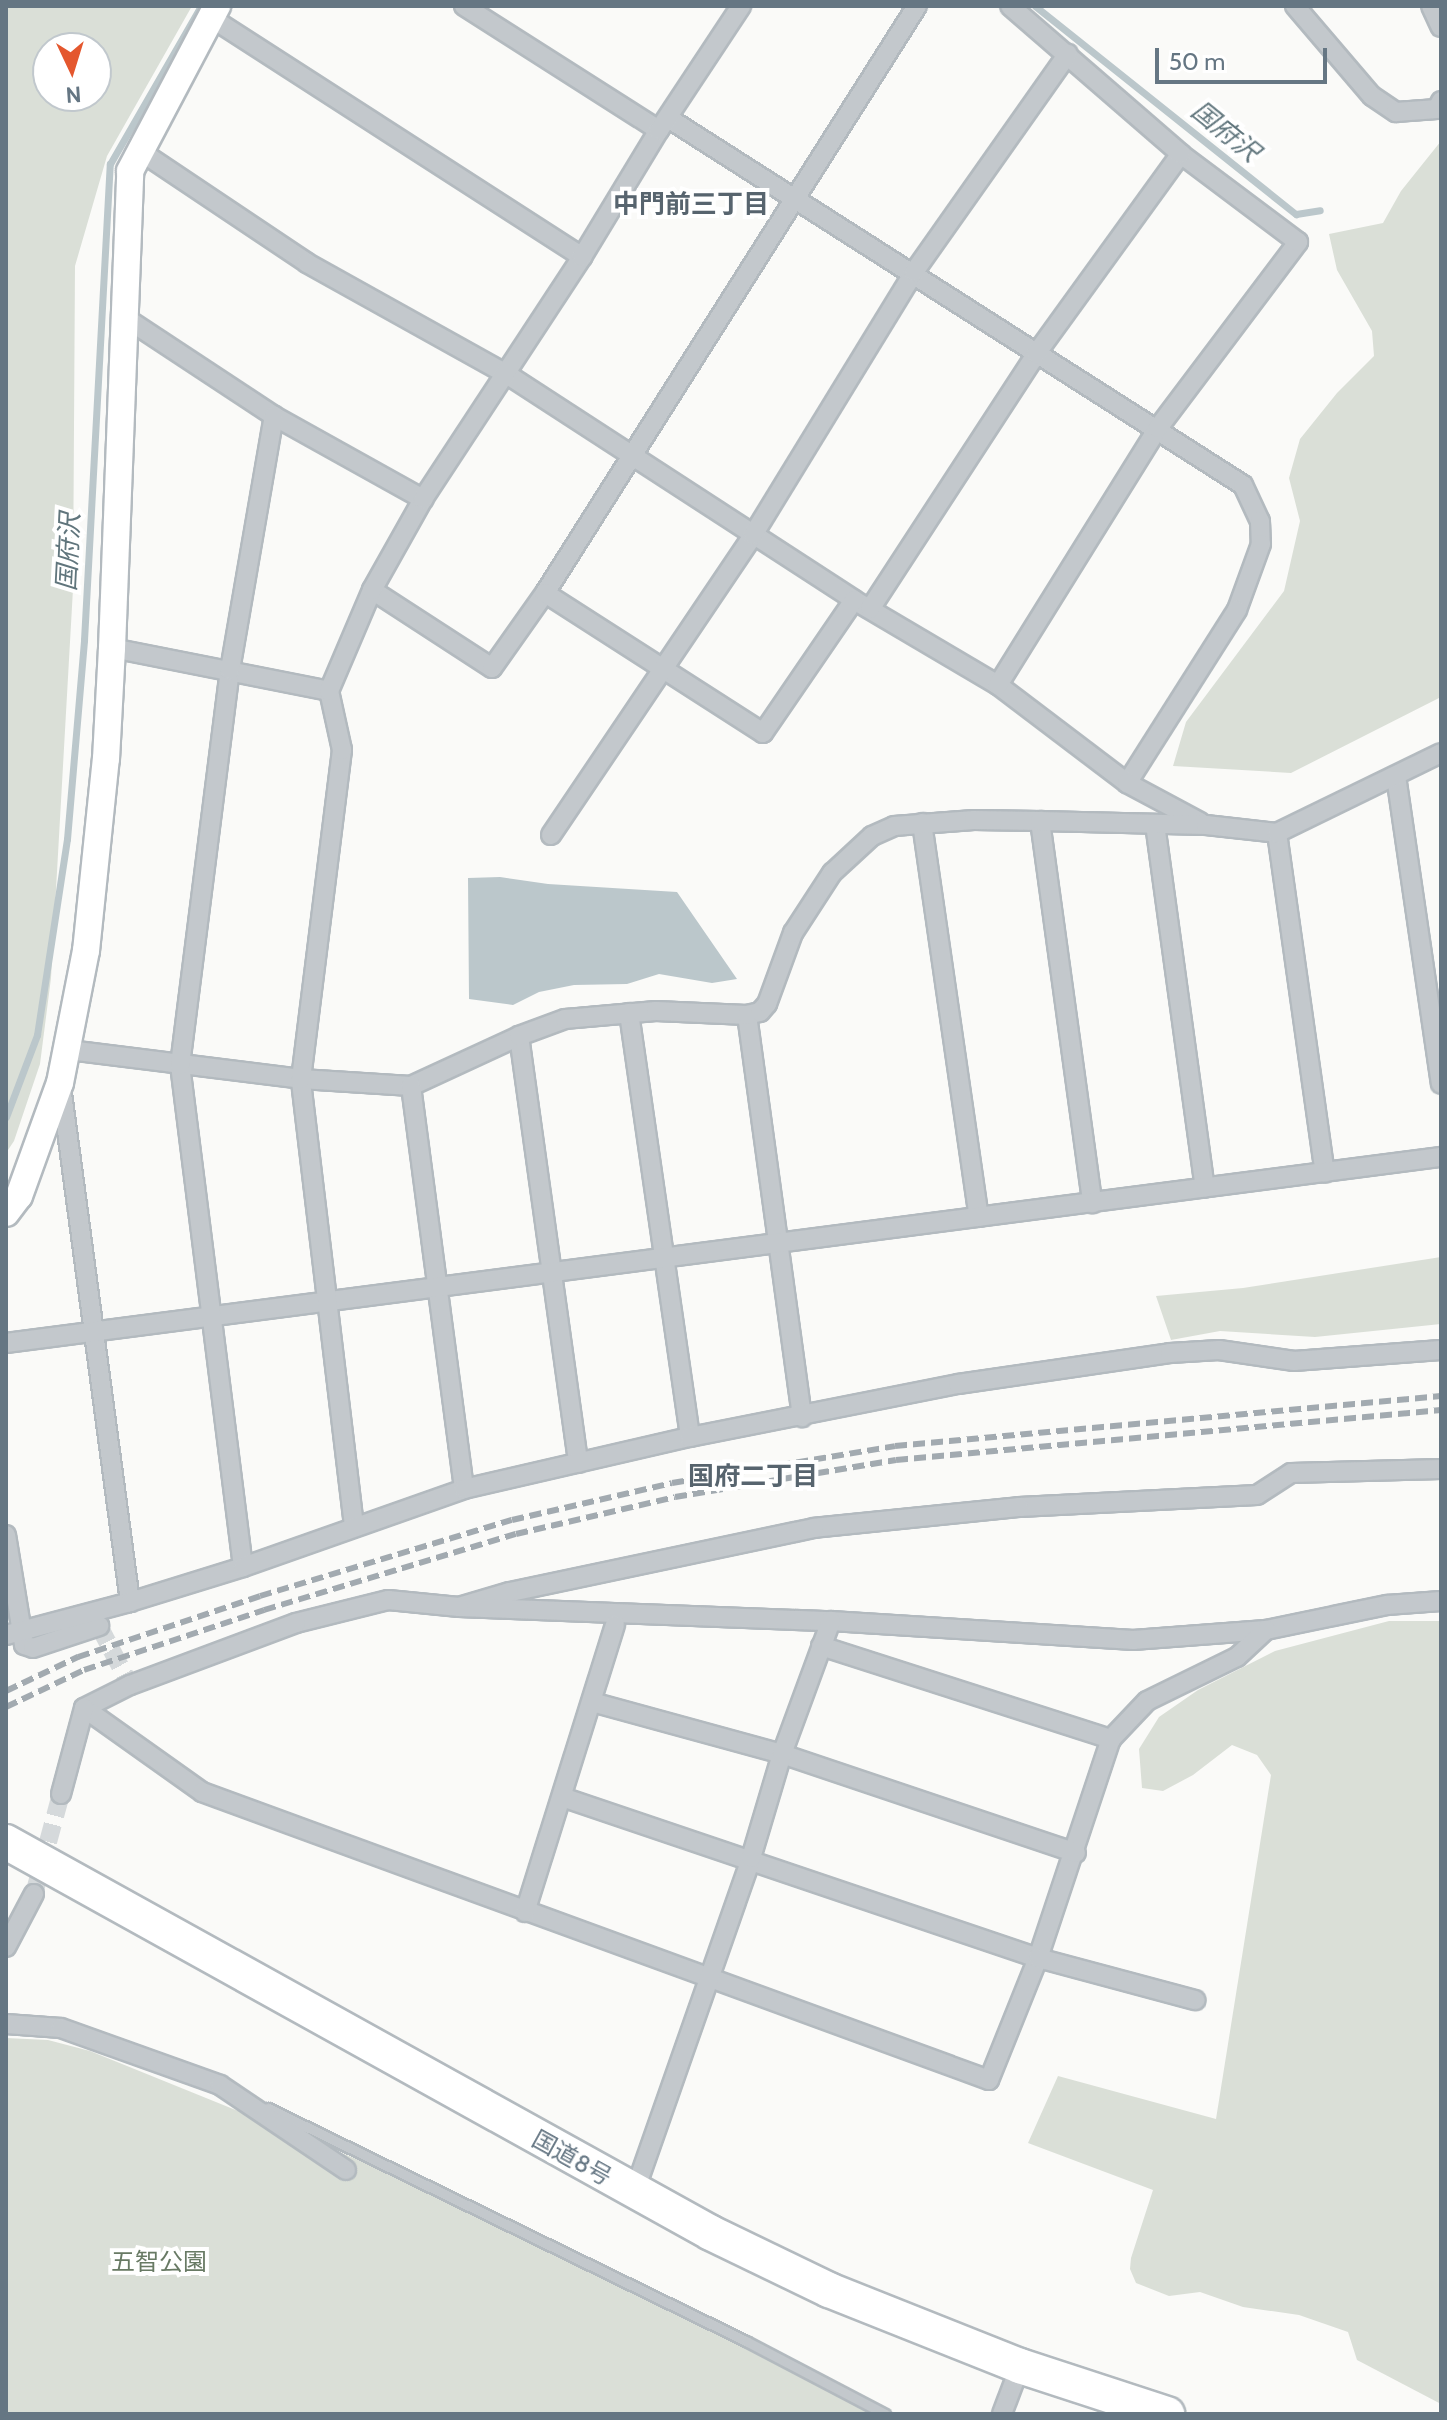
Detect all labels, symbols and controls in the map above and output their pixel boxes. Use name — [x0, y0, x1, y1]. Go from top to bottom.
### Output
north arrow — [32, 32, 112, 112]
scale bar — [1159, 32, 1331, 82]
text: 50 m — [1169, 47, 1225, 76]
text: N — [65, 80, 82, 108]
water label: 国府沢 — [1185, 95, 1265, 169]
district label: 中門前三丁目 — [613, 189, 769, 221]
water label: 国府沢 — [51, 512, 87, 592]
district label: 国府二丁目 — [688, 1461, 818, 1493]
street label: 国道8号 — [527, 2124, 617, 2192]
park label: 五智公園 — [111, 2248, 207, 2276]

